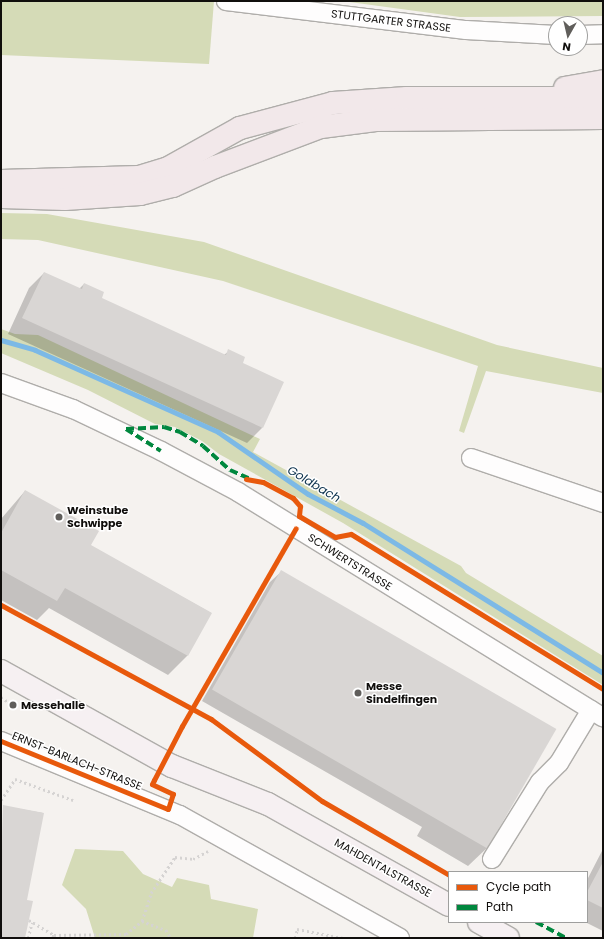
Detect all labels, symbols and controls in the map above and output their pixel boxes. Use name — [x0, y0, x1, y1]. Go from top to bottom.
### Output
street label: STUTTGARTER STRASSE — [330, 7, 452, 35]
north arrow — [548, 16, 588, 56]
text: N — [561, 38, 572, 55]
water label: Goldbach — [285, 463, 343, 505]
place label: Weinstube Schwippe — [67, 504, 128, 530]
marker: Weinstube Schwippe — [54, 512, 64, 522]
street label: SCHWERTSTRASSE — [306, 531, 394, 593]
place label: Messe Sindelfingen — [366, 680, 437, 706]
marker: Messe Sindelfingen — [353, 688, 363, 698]
place label: Messehalle — [21, 698, 85, 712]
marker: Messehalle — [8, 700, 18, 710]
street label: ERNST-BARLACH-STRASSE — [10, 729, 144, 793]
street label: MAHDENTALSTRASSE — [332, 836, 434, 900]
legend — [448, 871, 588, 923]
text: Cycle path — [486, 878, 551, 895]
text: Path — [486, 898, 513, 915]

